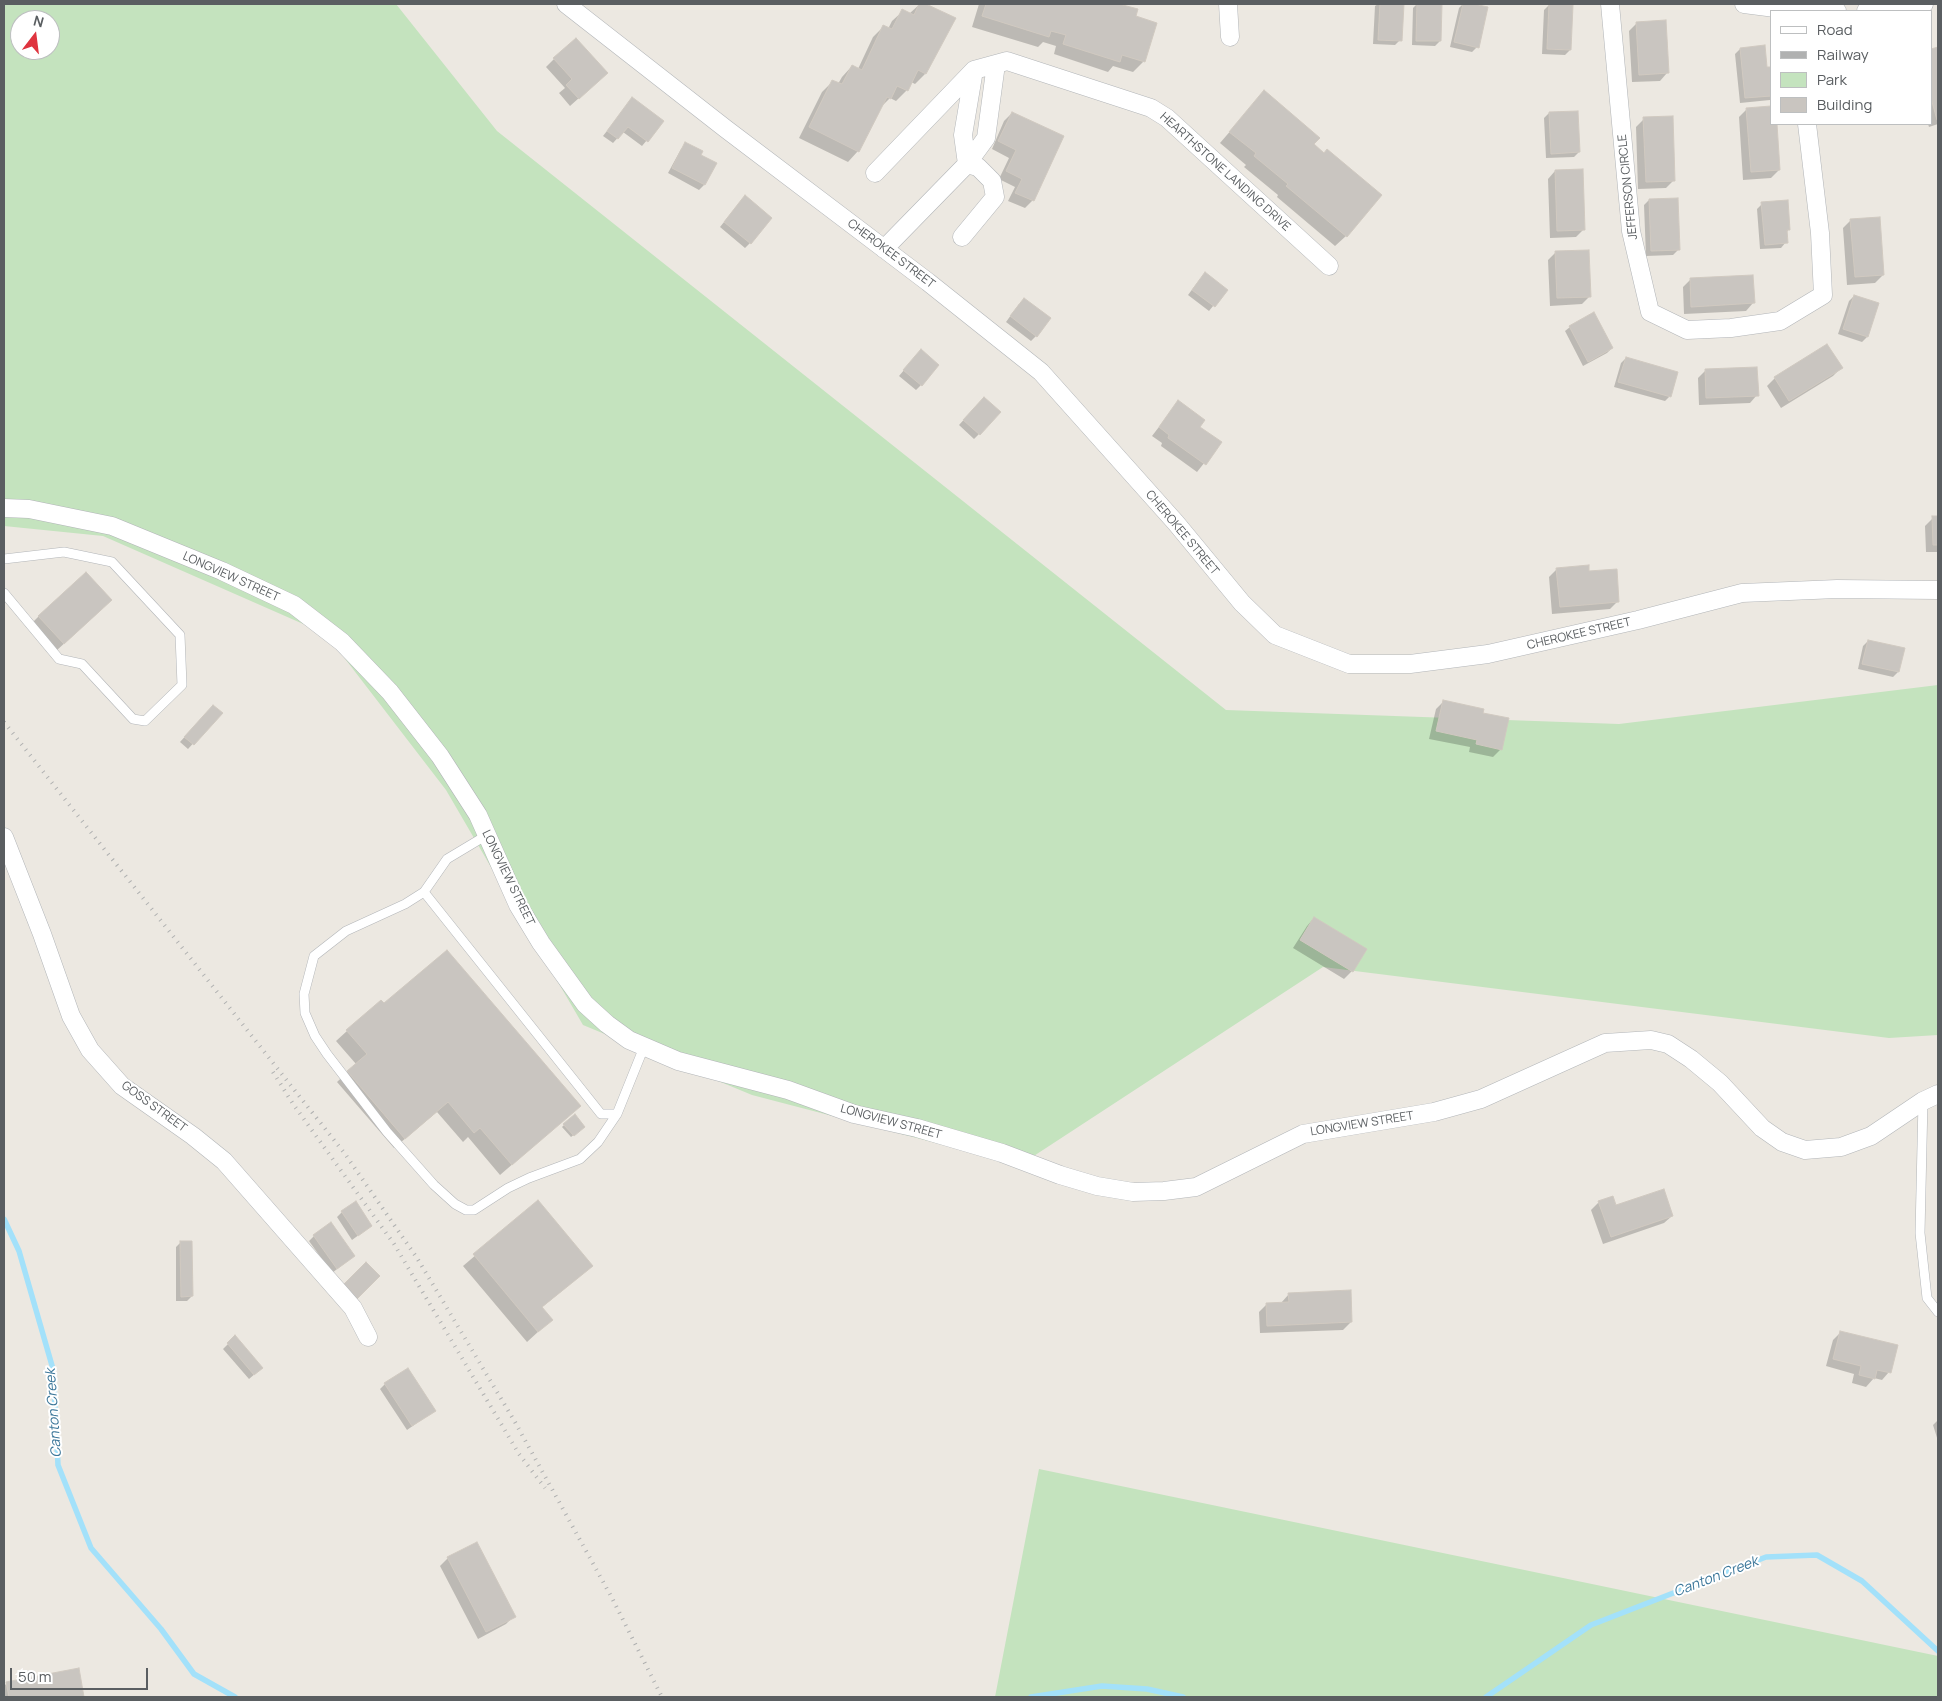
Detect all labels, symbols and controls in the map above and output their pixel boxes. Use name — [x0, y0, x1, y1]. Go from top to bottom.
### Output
north arrow — [10, 10, 60, 60]
legend — [1770, 10, 1932, 125]
text: N — [31, 11, 46, 31]
text: Road — [1817, 19, 1853, 40]
text: Railway — [1817, 44, 1869, 65]
text: Park — [1817, 69, 1847, 90]
text: Building — [1817, 94, 1872, 115]
street label: HEARTHSTONE LANDING DRIVE — [1157, 110, 1293, 234]
street label: JEFFERSON CIRCLE — [1615, 134, 1641, 240]
street label: CHEROKEE STREET — [844, 216, 938, 292]
street label: CHEROKEE STREET — [1142, 488, 1222, 578]
street label: LONGVIEW STREET — [180, 549, 282, 605]
street label: CHEROKEE STREET — [1526, 615, 1632, 653]
street label: LONGVIEW STREET — [479, 828, 537, 928]
street label: GOSS STREET — [118, 1078, 190, 1136]
street label: LONGVIEW STREET — [839, 1102, 943, 1142]
street label: LONGVIEW STREET — [1309, 1109, 1415, 1139]
water label: Canton Creek — [43, 1368, 65, 1458]
water label: Canton Creek — [1671, 1553, 1761, 1601]
scale bar — [12, 1658, 150, 1690]
text: 50 m — [18, 1666, 52, 1687]

